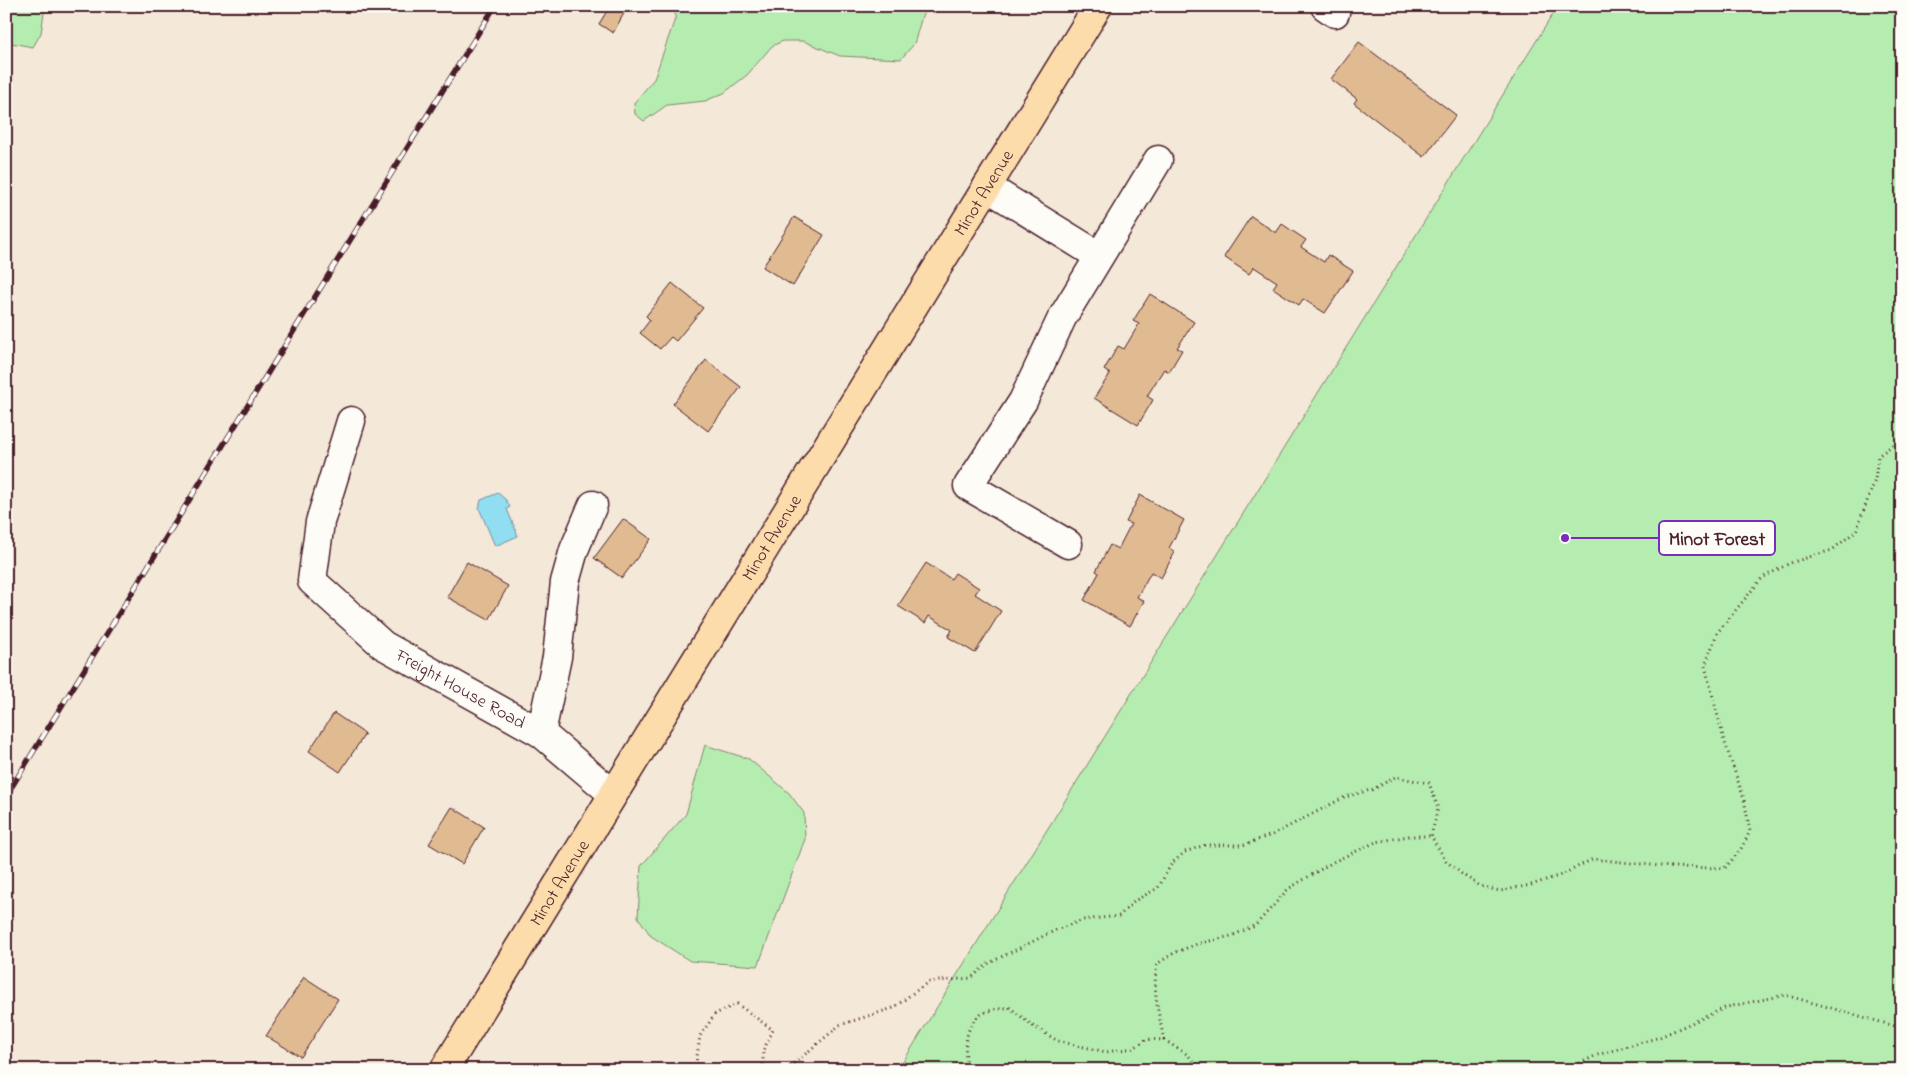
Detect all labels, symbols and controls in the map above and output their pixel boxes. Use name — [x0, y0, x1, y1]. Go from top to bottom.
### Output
street label: Minot Avenue — [949, 145, 1022, 242]
street label: Minot Avenue — [737, 490, 810, 587]
callout: Minot Forest — [1659, 521, 1775, 555]
text: Minot Forest — [1669, 527, 1766, 554]
street label: Freight House Road — [390, 643, 530, 737]
street label: Minot Avenue — [524, 835, 598, 932]

